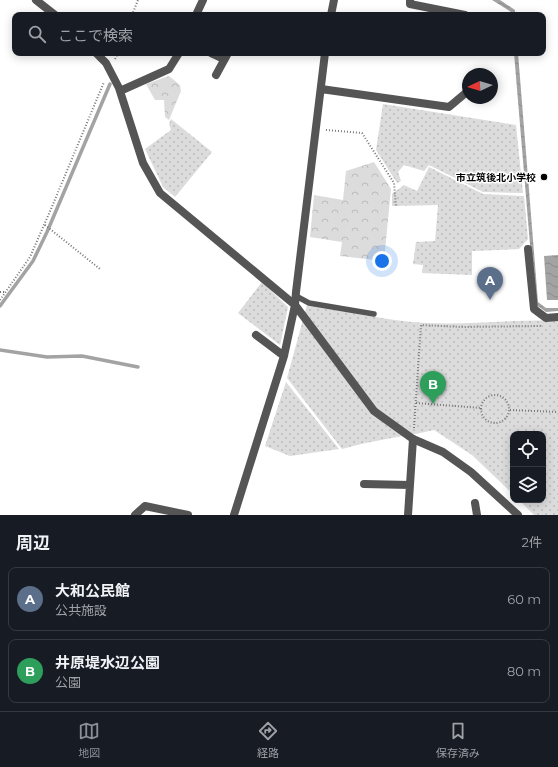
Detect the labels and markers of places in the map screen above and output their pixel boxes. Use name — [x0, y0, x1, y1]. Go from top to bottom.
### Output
place label: 市立筑後北小学校 — [456, 171, 536, 184]
marker: 市立筑後北小学校 — [539, 172, 549, 182]
pin: A — [477, 267, 503, 300]
pin: B — [420, 371, 446, 404]

